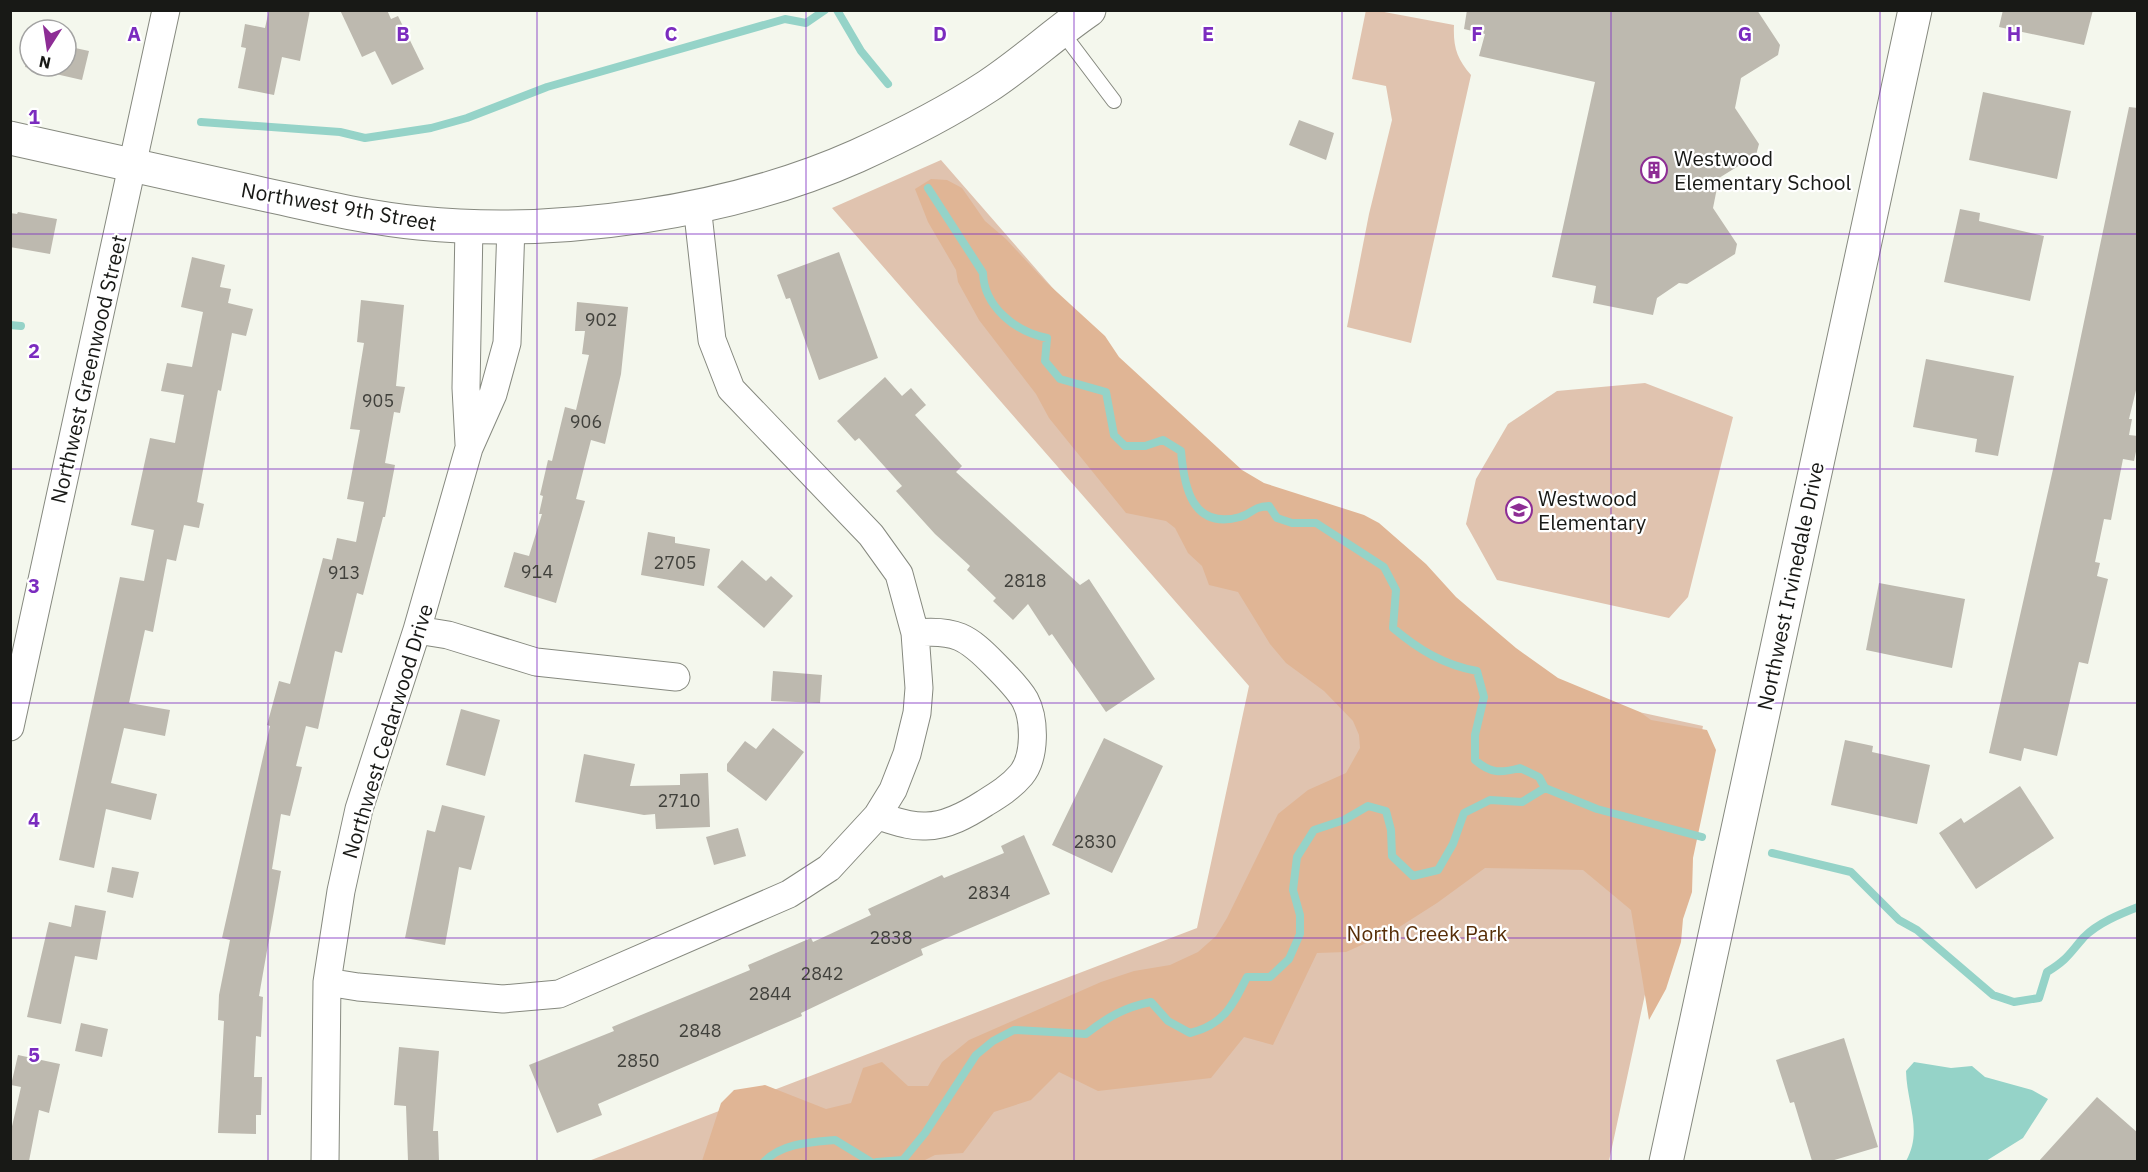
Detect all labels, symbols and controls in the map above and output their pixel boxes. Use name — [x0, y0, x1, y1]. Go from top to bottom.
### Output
north arrow — [18, 18, 78, 78]
text: A — [127, 20, 141, 47]
text: B — [396, 20, 410, 47]
text: C — [664, 20, 678, 47]
text: D — [933, 20, 947, 47]
text: E — [1202, 20, 1214, 47]
text: F — [1471, 20, 1483, 47]
text: G — [1738, 20, 1752, 47]
text: H — [2007, 20, 2021, 47]
text: N — [37, 52, 53, 74]
text: 1 — [28, 103, 40, 130]
place label: Westwood Elementary School — [1674, 144, 1851, 196]
building icon: Westwood Elementary School — [1639, 155, 1669, 185]
street label: Northwest 9th Street — [239, 175, 439, 237]
street label: Northwest Greenwood Street — [43, 232, 133, 506]
house number: 902 — [585, 308, 617, 331]
text: 2 — [28, 337, 40, 364]
house number: 905 — [362, 389, 394, 412]
house number: 906 — [570, 410, 602, 433]
street label: Northwest Irvinedale Drive — [1750, 459, 1830, 713]
place label: Westwood Elementary — [1538, 484, 1647, 536]
school or university icon: Westwood Elementary — [1504, 495, 1534, 525]
house number: 2705 — [653, 551, 697, 574]
house number: 914 — [521, 560, 553, 583]
house number: 913 — [328, 561, 360, 584]
house number: 2818 — [1003, 569, 1047, 592]
text: 3 — [28, 572, 40, 599]
street label: Northwest Cedarwood Drive — [335, 600, 439, 862]
house number: 2710 — [657, 789, 701, 812]
text: 4 — [28, 806, 40, 833]
house number: 2830 — [1073, 830, 1117, 853]
house number: 2834 — [967, 881, 1011, 904]
park label: North Creek Park — [1347, 919, 1507, 947]
house number: 2838 — [869, 926, 913, 949]
house number: 2842 — [800, 962, 844, 985]
house number: 2844 — [748, 982, 792, 1005]
house number: 2848 — [678, 1019, 722, 1042]
text: 5 — [28, 1041, 40, 1068]
house number: 2850 — [616, 1049, 660, 1072]

